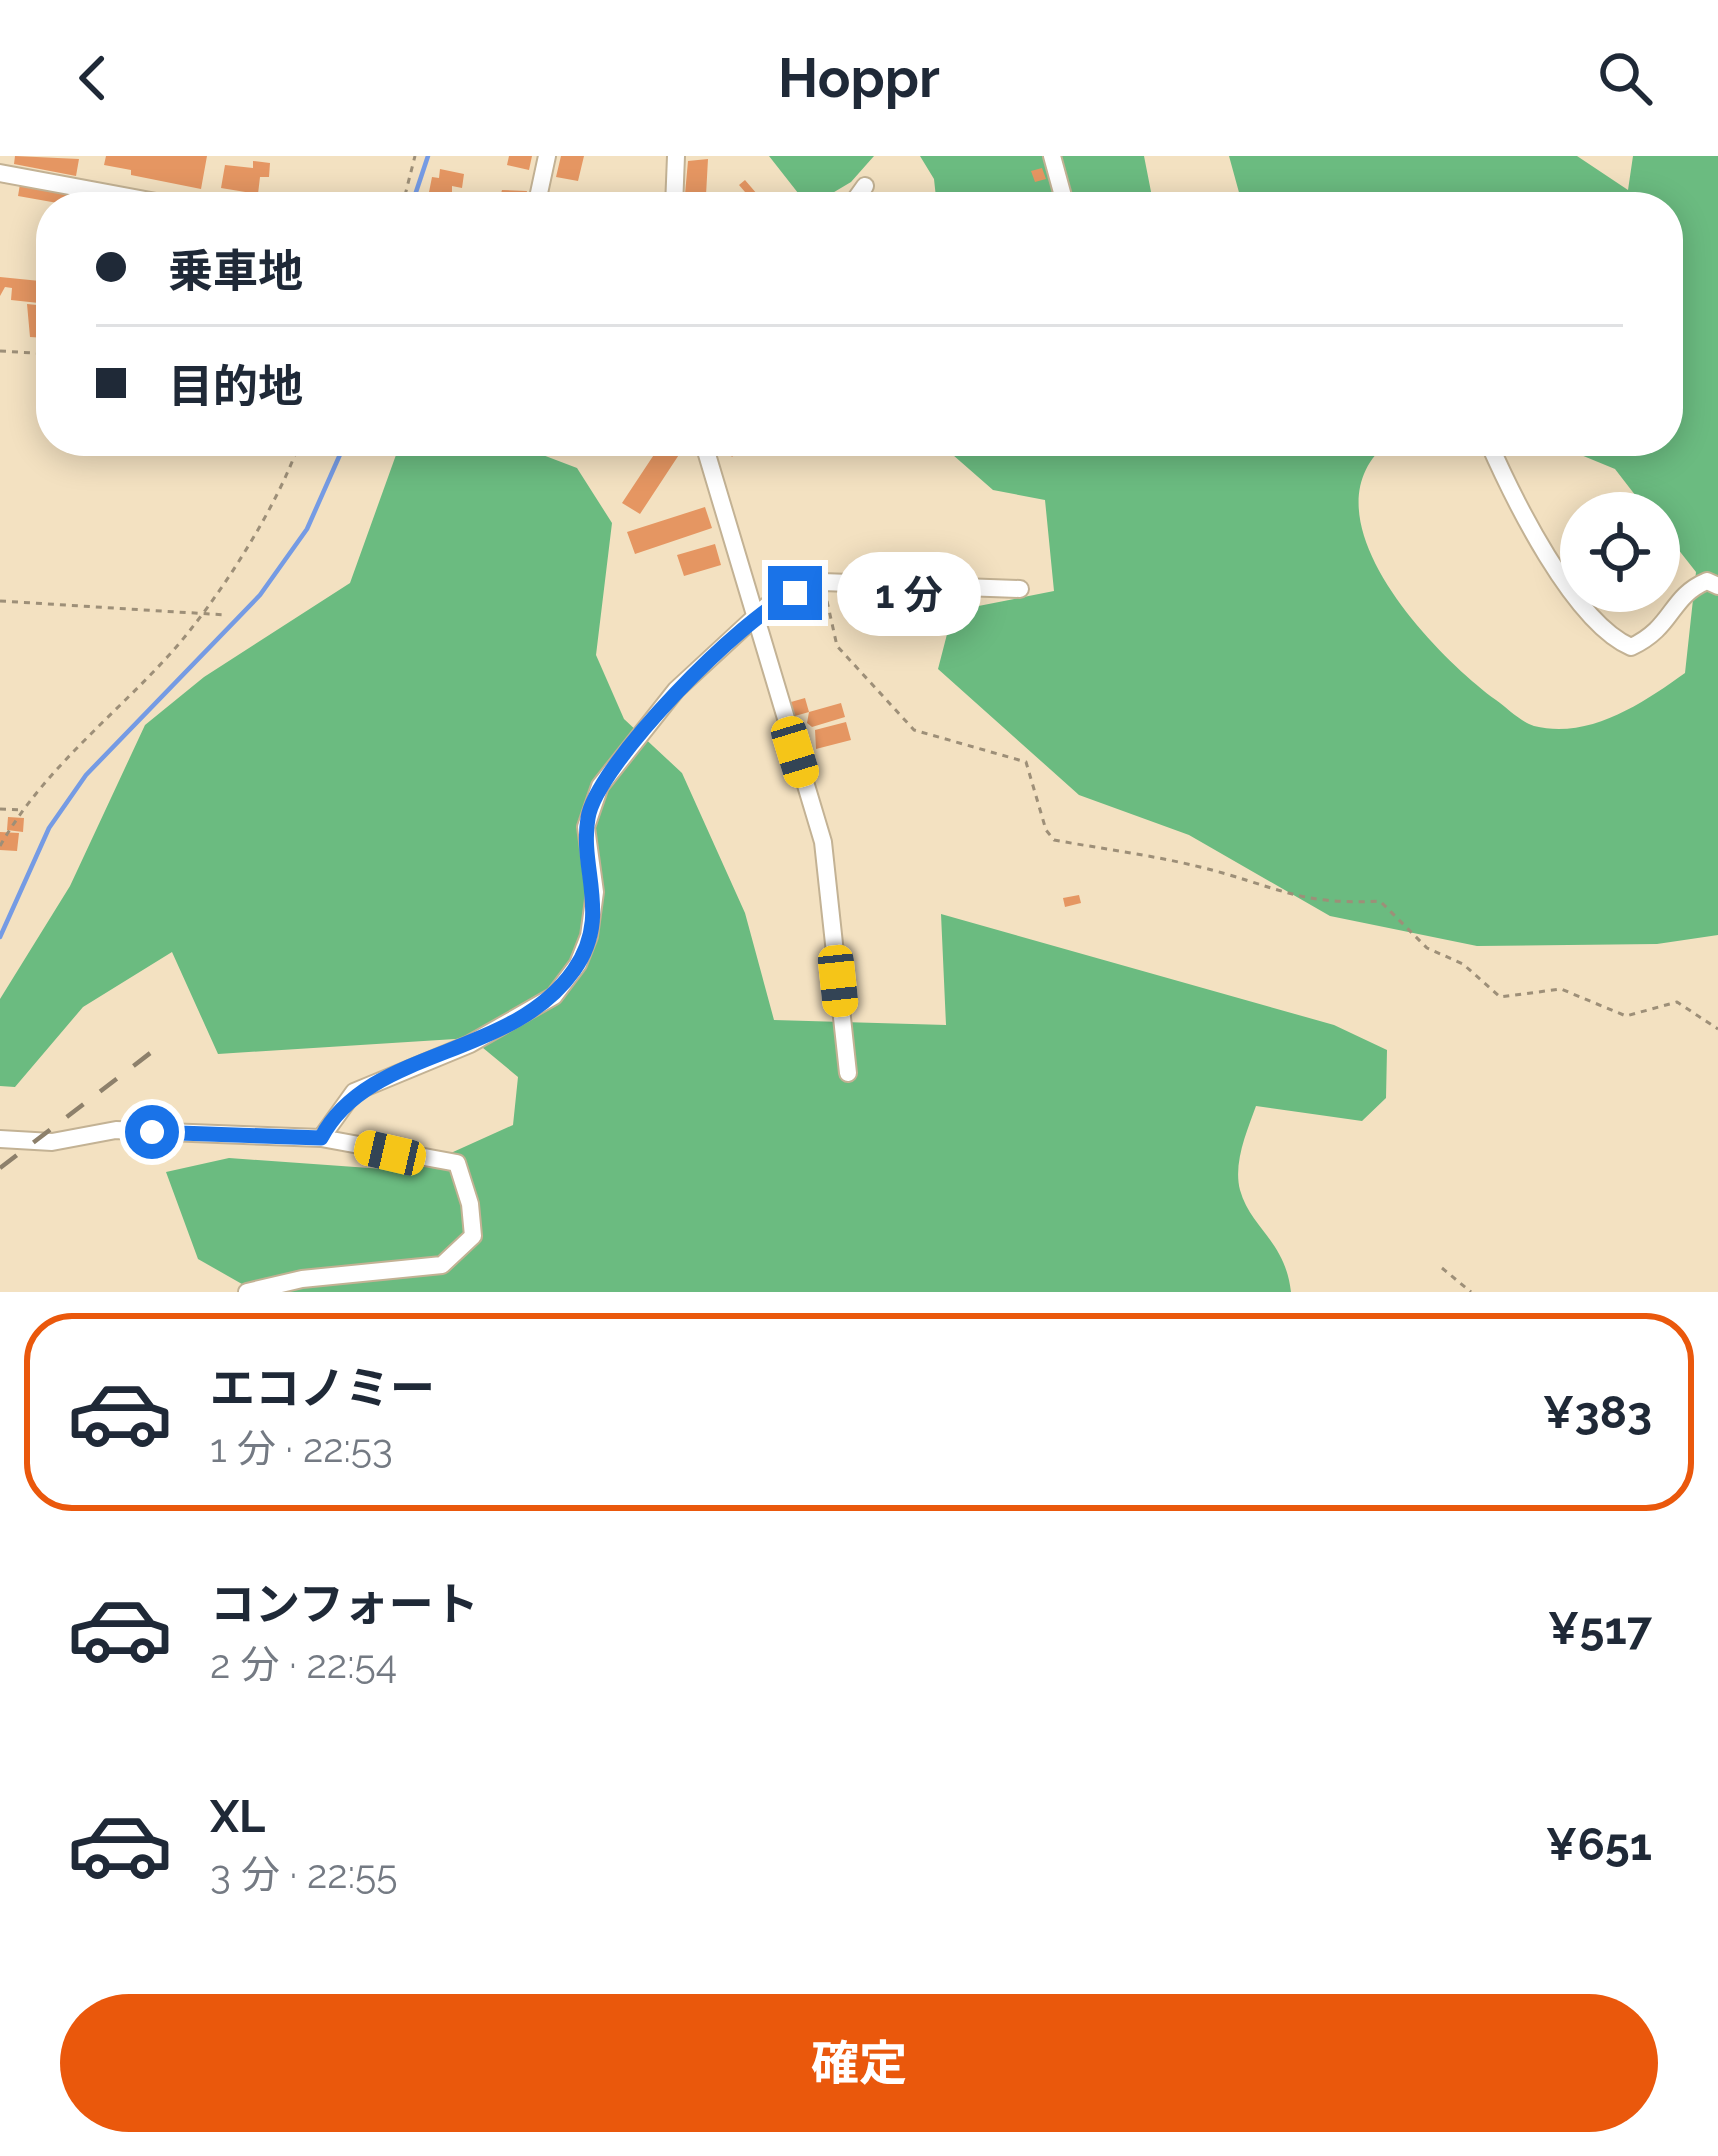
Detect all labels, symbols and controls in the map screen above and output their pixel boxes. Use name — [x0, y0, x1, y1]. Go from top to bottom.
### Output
icon: back — [60, 45, 126, 111]
icon: search — [1592, 45, 1658, 111]
text: Hoppr — [778, 46, 940, 110]
text: 乗車地 — [168, 245, 303, 298]
text: 目的地 — [168, 360, 303, 413]
map controls — [1560, 492, 1680, 612]
button: locate — [1560, 492, 1680, 612]
callout: 1 分 — [837, 551, 981, 635]
route end — [768, 566, 822, 620]
text: 1 分 — [875, 571, 943, 617]
car — [767, 712, 823, 792]
car — [816, 943, 860, 1019]
route start — [125, 1105, 179, 1159]
car — [351, 1127, 429, 1179]
icon: car — [66, 1358, 174, 1466]
text: エコノミー — [210, 1362, 435, 1415]
text: ¥383 — [1543, 1386, 1652, 1439]
text: 1 分 · 22:53 — [210, 1425, 393, 1471]
icon: car — [66, 1574, 174, 1682]
text: コンフォート — [210, 1578, 479, 1631]
text: ¥517 — [1548, 1602, 1652, 1655]
text: 2 分 · 22:54 — [210, 1641, 397, 1687]
icon: car — [66, 1790, 174, 1898]
text: XL — [210, 1790, 265, 1843]
text: ¥651 — [1545, 1818, 1652, 1871]
text: 3 分 · 22:55 — [210, 1851, 398, 1897]
button: 確定 — [60, 1994, 1658, 2132]

